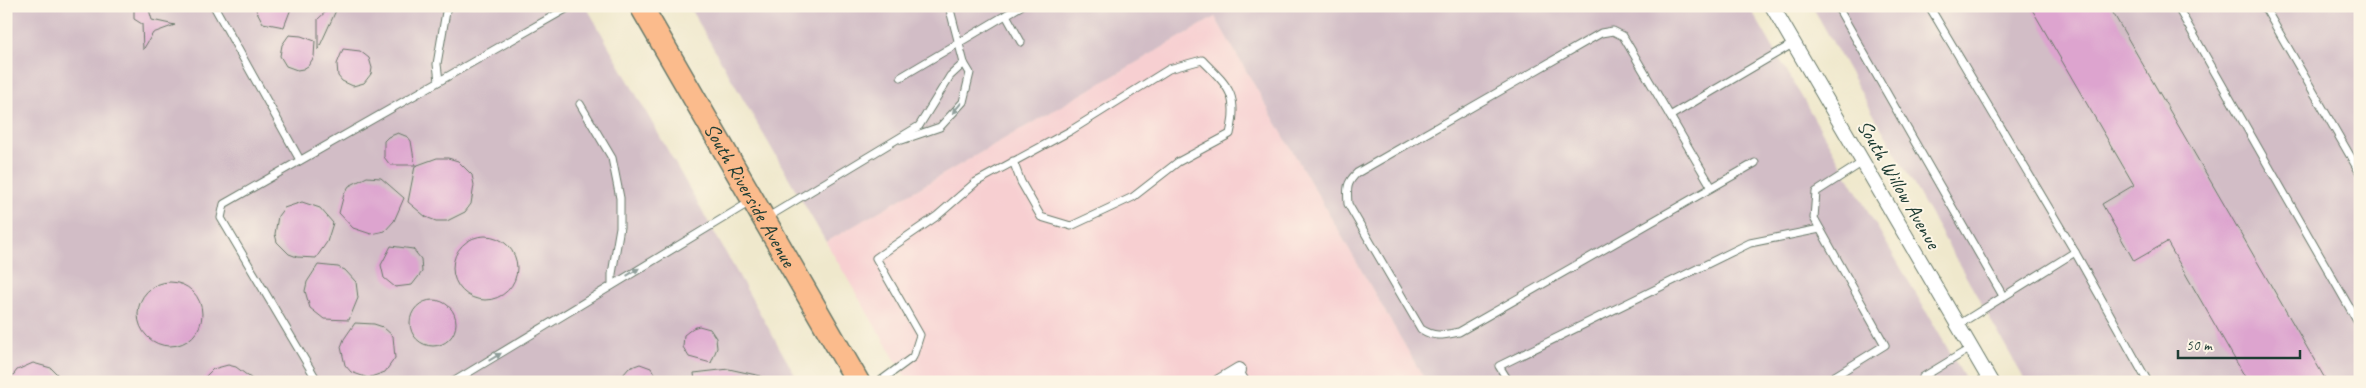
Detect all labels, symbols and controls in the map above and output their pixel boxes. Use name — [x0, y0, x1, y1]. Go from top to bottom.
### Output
one-way arrow — [952, 101, 963, 114]
street label: South Willow Avenue — [1852, 115, 1947, 255]
street label: South Riverside Avenue — [698, 118, 802, 273]
one-way arrow — [627, 268, 640, 277]
scale bar — [2178, 328, 2301, 360]
text: 50 m — [2186, 336, 2213, 355]
one-way arrow — [488, 352, 501, 361]

